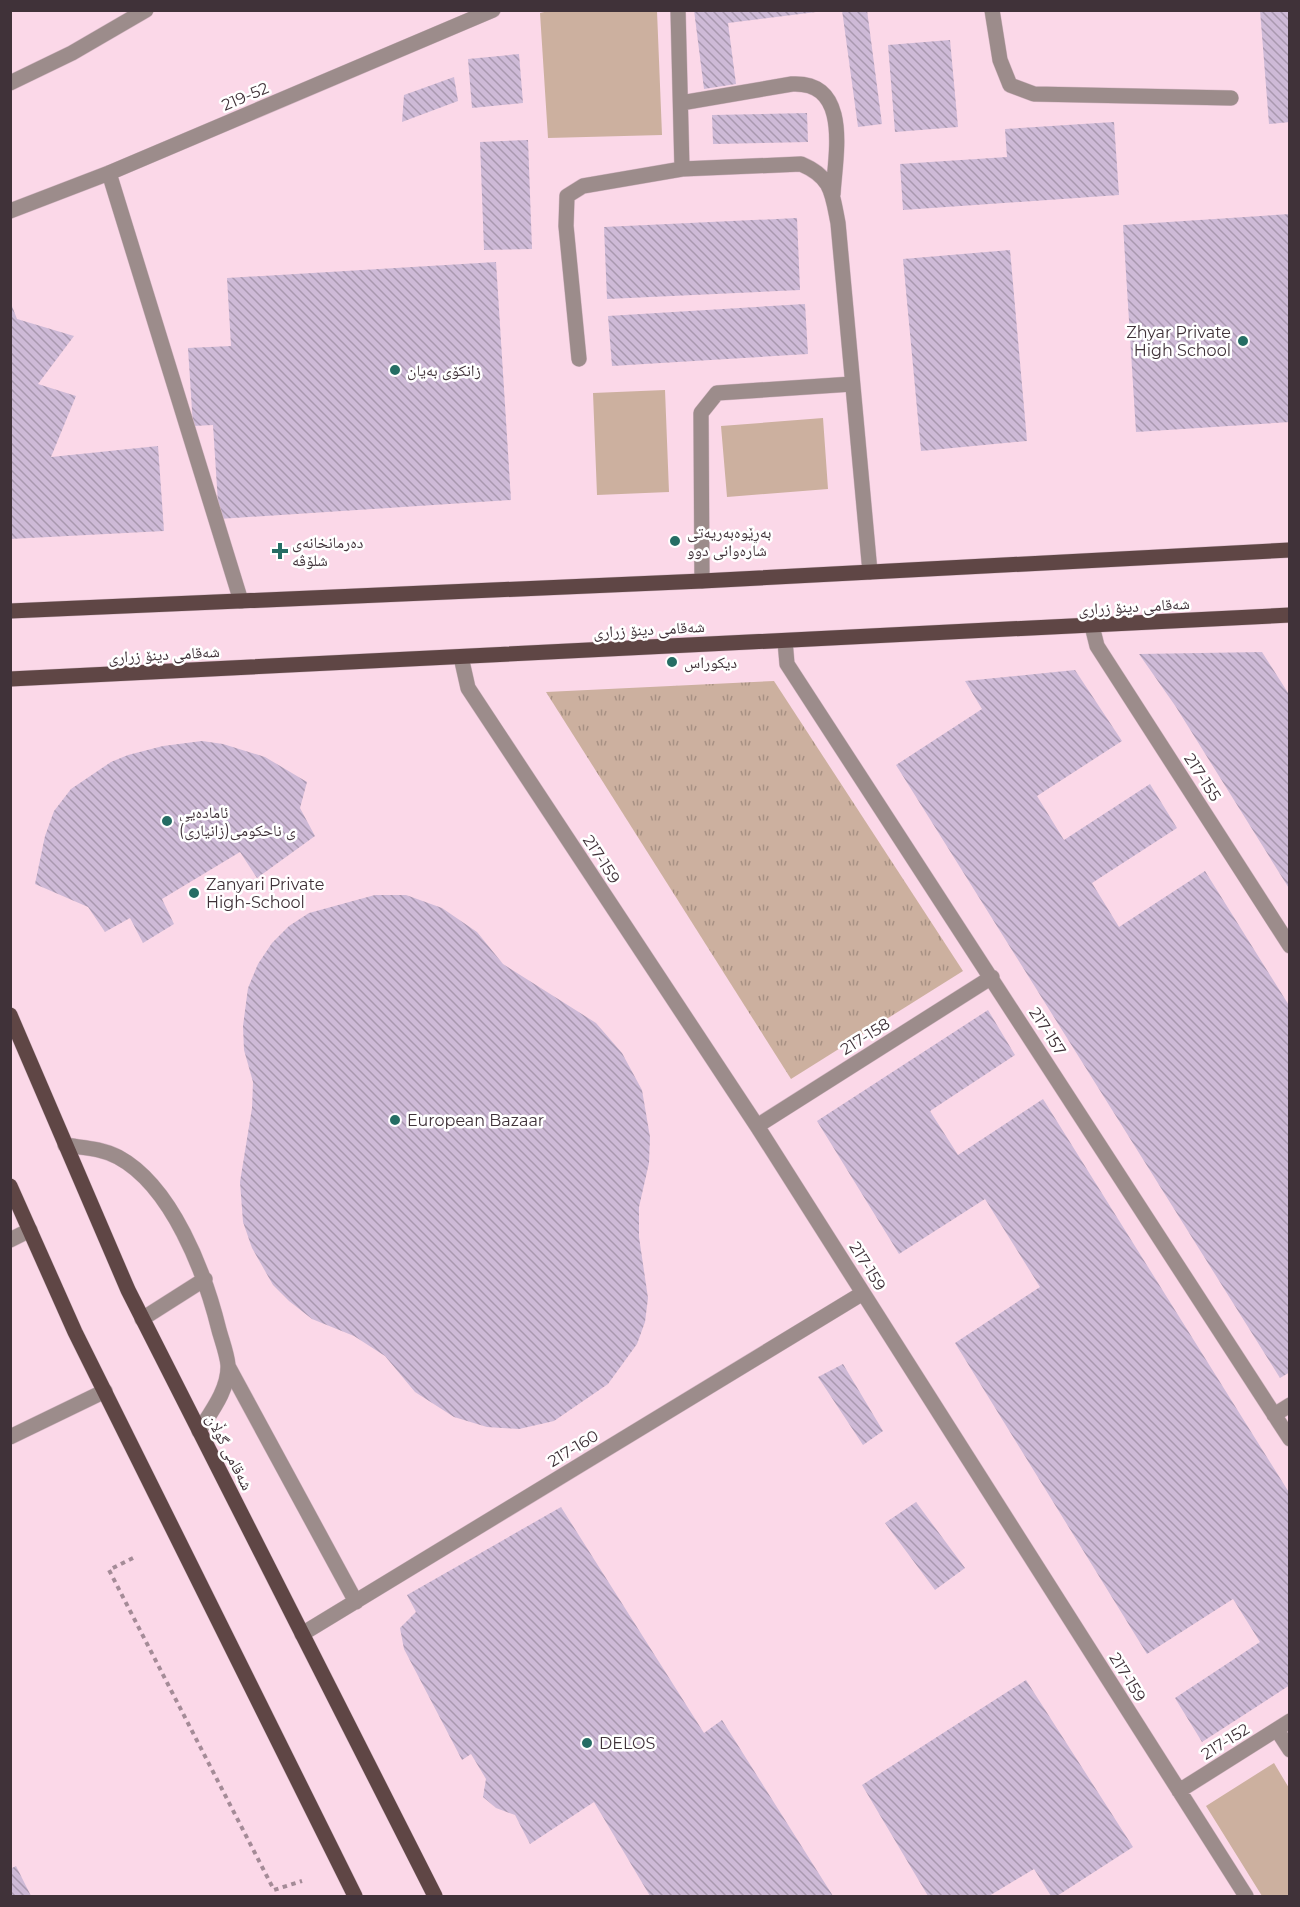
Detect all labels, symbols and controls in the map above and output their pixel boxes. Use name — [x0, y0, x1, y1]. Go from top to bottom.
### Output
street label: 219-52 — [219, 78, 271, 115]
place label: Zhyar Private High School — [1126, 323, 1231, 360]
marker: Zhyar Private High School — [1236, 334, 1250, 348]
place label: زانکۆی بەیان — [407, 361, 481, 381]
marker: زانکۆی بەیان — [388, 363, 402, 377]
place label: بەڕێوەبەریەتی شارەوانی دوو — [687, 523, 771, 561]
place label: دەرمانخانەی شلۆڤە — [292, 533, 363, 570]
marker: بەڕێوەبەریەتی شارەوانی دوو — [668, 534, 682, 548]
marker: دەرمانخانەی شلۆڤە — [273, 544, 287, 558]
street label: شەقامی دینۆ زراری — [1078, 594, 1190, 620]
street label: شەقامی دینۆ زراری — [593, 617, 705, 643]
street label: شەقامی دینۆ زراری — [108, 642, 220, 668]
place label: ديكوراس — [684, 653, 737, 673]
marker: ديكوراس — [665, 655, 679, 669]
street label: 217-155 — [1180, 750, 1225, 805]
place label: ئامادەیی (زانیاری)ی ناحکومی — [179, 803, 296, 841]
marker: ئامادەیی (زانیاری)ی ناحکومی — [160, 814, 174, 828]
street label: 217-159 — [579, 831, 624, 887]
place label: Zanyari Private High-School — [206, 875, 324, 912]
marker: Zanyari Private High-School — [187, 886, 201, 900]
street label: 217-157 — [1025, 1004, 1070, 1059]
street label: 217-158 — [837, 1014, 893, 1059]
place label: European Bazaar — [407, 1111, 544, 1130]
marker: European Bazaar — [388, 1113, 402, 1127]
street label: 217-159 — [845, 1238, 890, 1294]
street label: شەقامی گوڵان — [201, 1410, 258, 1494]
street label: 217-160 — [545, 1426, 602, 1471]
street label: 217-159 — [1105, 1649, 1150, 1705]
street label: 217-152 — [1198, 1719, 1253, 1764]
place label: DELOS — [599, 1734, 656, 1753]
marker: DELOS — [580, 1736, 594, 1750]

